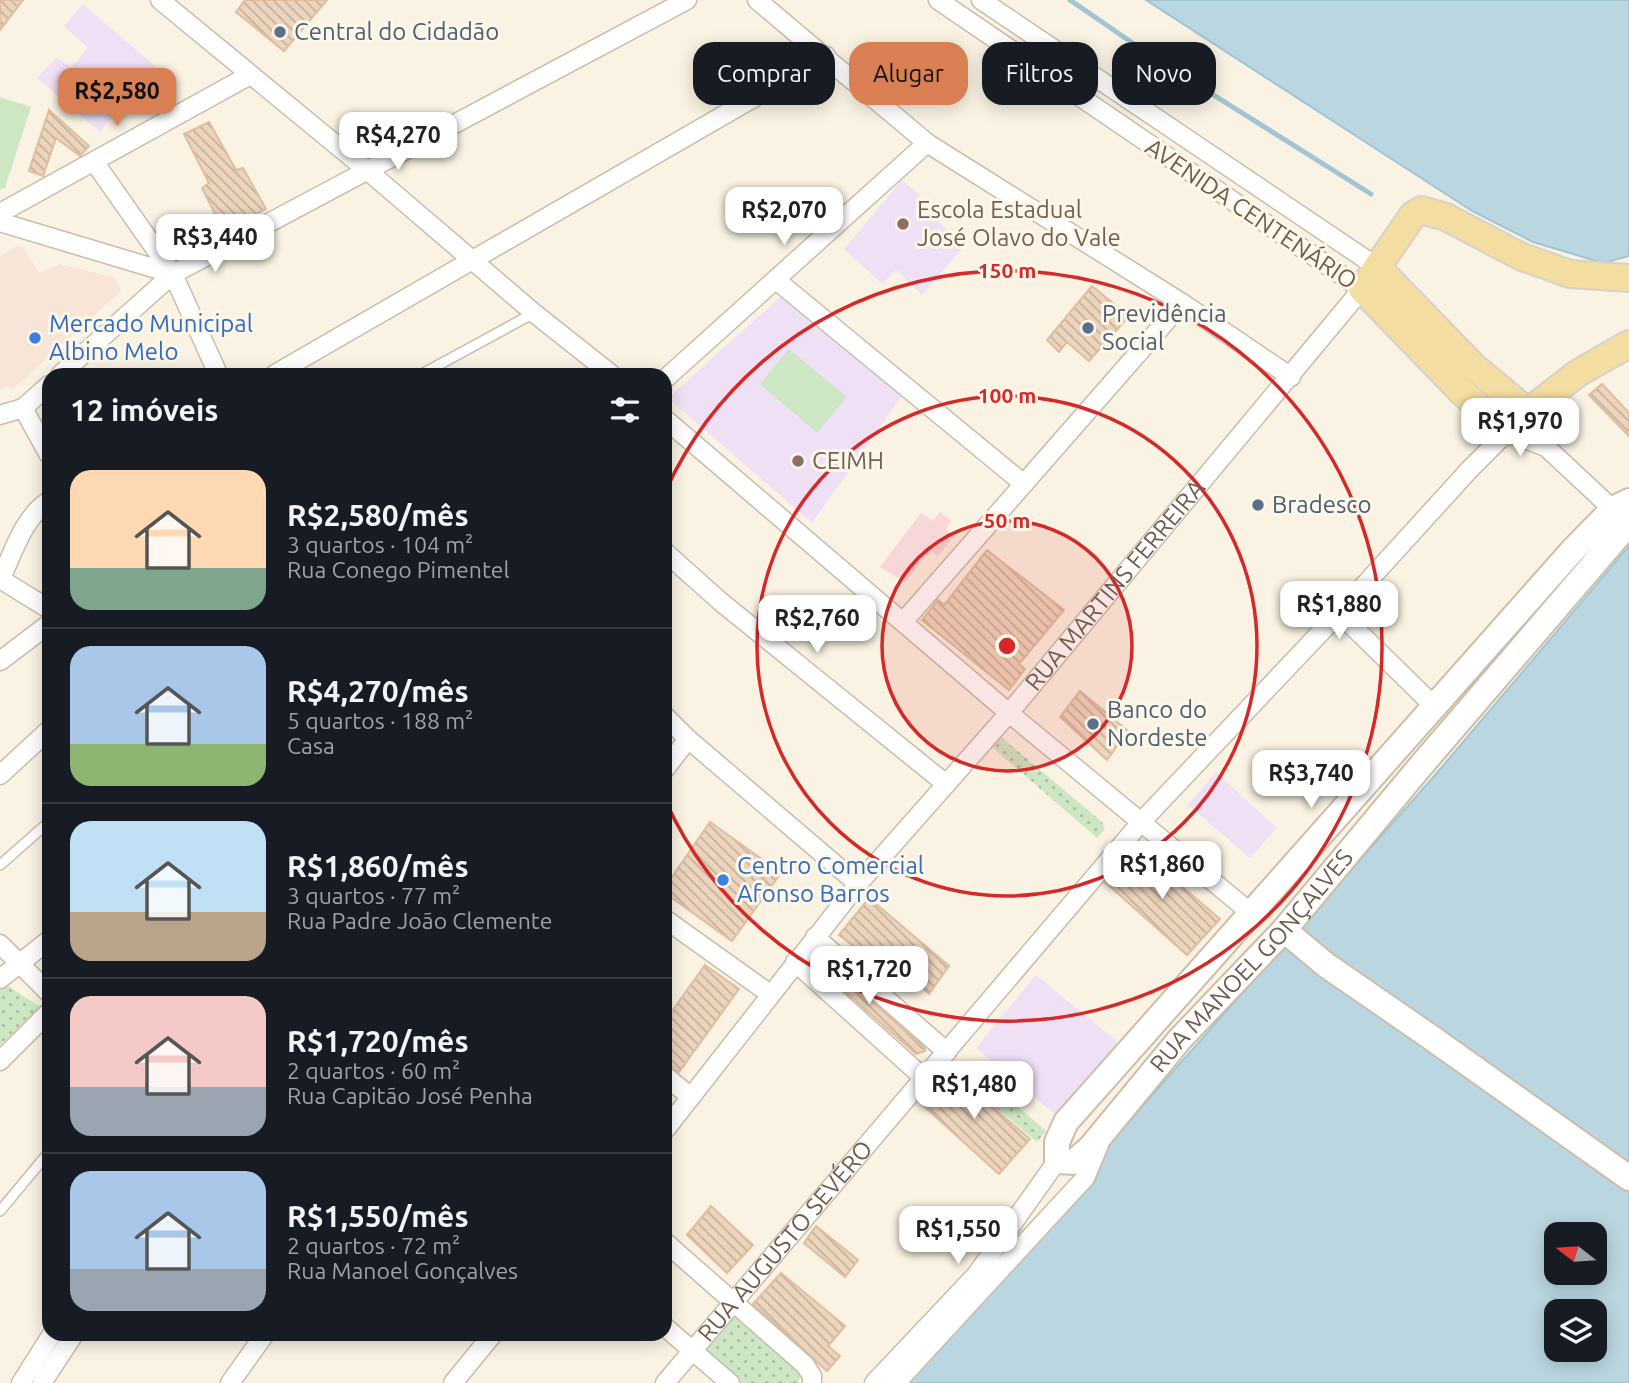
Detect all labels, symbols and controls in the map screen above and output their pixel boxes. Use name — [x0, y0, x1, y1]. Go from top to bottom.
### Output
place label: Central do Cidadão — [294, 18, 499, 45]
marker: Central do Cidadão — [272, 24, 288, 40]
chip: Comprar — [693, 42, 835, 105]
chip: Alugar — [849, 42, 968, 105]
chip: Filtros — [982, 42, 1098, 105]
chip: Novo — [1112, 42, 1216, 105]
pin: R$2,580 — [52, 68, 182, 128]
text: R$2,580 — [74, 78, 160, 103]
pin: R$4,270 — [333, 113, 463, 172]
text: R$4,270 — [355, 122, 441, 147]
street label: AVENIDA CENTENÁRIO — [1141, 132, 1362, 294]
pin: R$2,070 — [719, 188, 849, 247]
place label: Escola Estadual José Olavo do Vale — [917, 196, 1121, 251]
text: R$2,070 — [741, 197, 827, 222]
pin: R$3,440 — [150, 215, 280, 274]
marker: Escola Estadual José Olavo do Vale — [895, 216, 911, 232]
text: R$3,440 — [172, 224, 258, 249]
text: 150 m — [978, 258, 1036, 282]
place label: Previdência Social — [1102, 300, 1227, 355]
place label: Mercado Municipal Albino Melo — [49, 310, 253, 365]
marker: Previdência Social — [1080, 320, 1096, 336]
marker: Mercado Municipal Albino Melo — [27, 330, 43, 346]
text: 100 m — [978, 383, 1036, 407]
icon: filters — [606, 391, 644, 429]
text: 12 imóveis — [70, 393, 218, 427]
pin: R$1,970 — [1455, 398, 1585, 458]
text: R$1,970 — [1477, 408, 1563, 433]
place label: CEIMH — [812, 447, 884, 474]
marker: CEIMH — [790, 453, 806, 469]
street label: RUA MARTINS FERREIRA — [1020, 474, 1211, 696]
place label: Bradesco — [1272, 491, 1371, 518]
marker: Bradesco — [1250, 497, 1266, 513]
icon: home — [126, 498, 210, 582]
text: R$2,580/mês — [287, 498, 469, 532]
text: 50 m — [984, 508, 1030, 532]
text: 3 quartos · 104 m² — [287, 532, 473, 557]
text: Rua Conego Pimentel — [287, 557, 510, 582]
pin: R$1,880 — [1274, 582, 1404, 641]
text: R$1,880 — [1296, 591, 1382, 616]
pin: R$2,760 — [752, 596, 882, 655]
text: R$2,760 — [774, 605, 860, 630]
centre of rings — [995, 634, 1019, 658]
icon: home — [126, 674, 210, 758]
text: R$4,270/mês — [287, 674, 469, 708]
place label: Banco do Nordeste — [1107, 696, 1208, 751]
text: 5 quartos · 188 m² — [287, 708, 473, 733]
marker: Banco do Nordeste — [1085, 716, 1101, 732]
text: Casa — [287, 733, 335, 758]
pin: R$3,740 — [1246, 750, 1376, 810]
text: R$3,740 — [1268, 760, 1354, 785]
pin: R$1,860 — [1097, 842, 1227, 901]
street label: RUA MANOEL GONÇALVES — [1144, 844, 1358, 1077]
icon: home — [126, 849, 210, 933]
text: R$1,860/mês — [287, 849, 469, 883]
text: R$1,860 — [1119, 851, 1205, 876]
place label: Centro Comercial Afonso Barros — [737, 852, 924, 907]
marker: Centro Comercial Afonso Barros — [715, 872, 731, 888]
text: 3 quartos · 77 m² — [287, 883, 460, 908]
text: Rua Padre João Clemente — [287, 908, 553, 933]
pin: R$1,720 — [804, 946, 934, 1006]
text: R$1,720 — [826, 956, 912, 981]
icon: home — [126, 1024, 210, 1108]
text: R$1,720/mês — [287, 1024, 469, 1058]
text: 2 quartos · 60 m² — [287, 1058, 460, 1083]
pin: R$1,480 — [909, 1062, 1039, 1121]
text: R$1,480 — [931, 1071, 1017, 1096]
text: Rua Capitão José Penha — [287, 1083, 533, 1108]
street label: RUA AUGUSTO SEVÉRO — [692, 1135, 878, 1347]
icon: home — [126, 1199, 210, 1283]
text: R$1,550/mês — [287, 1199, 469, 1233]
pin: R$1,550 — [893, 1206, 1023, 1266]
text: R$1,550 — [915, 1216, 1001, 1241]
north arrow — [1544, 1222, 1606, 1284]
map controls — [1544, 1222, 1607, 1362]
text: 2 quartos · 72 m² — [287, 1233, 460, 1258]
text: Rua Manoel Gonçalves — [287, 1258, 518, 1283]
button: layers — [1544, 1299, 1607, 1362]

